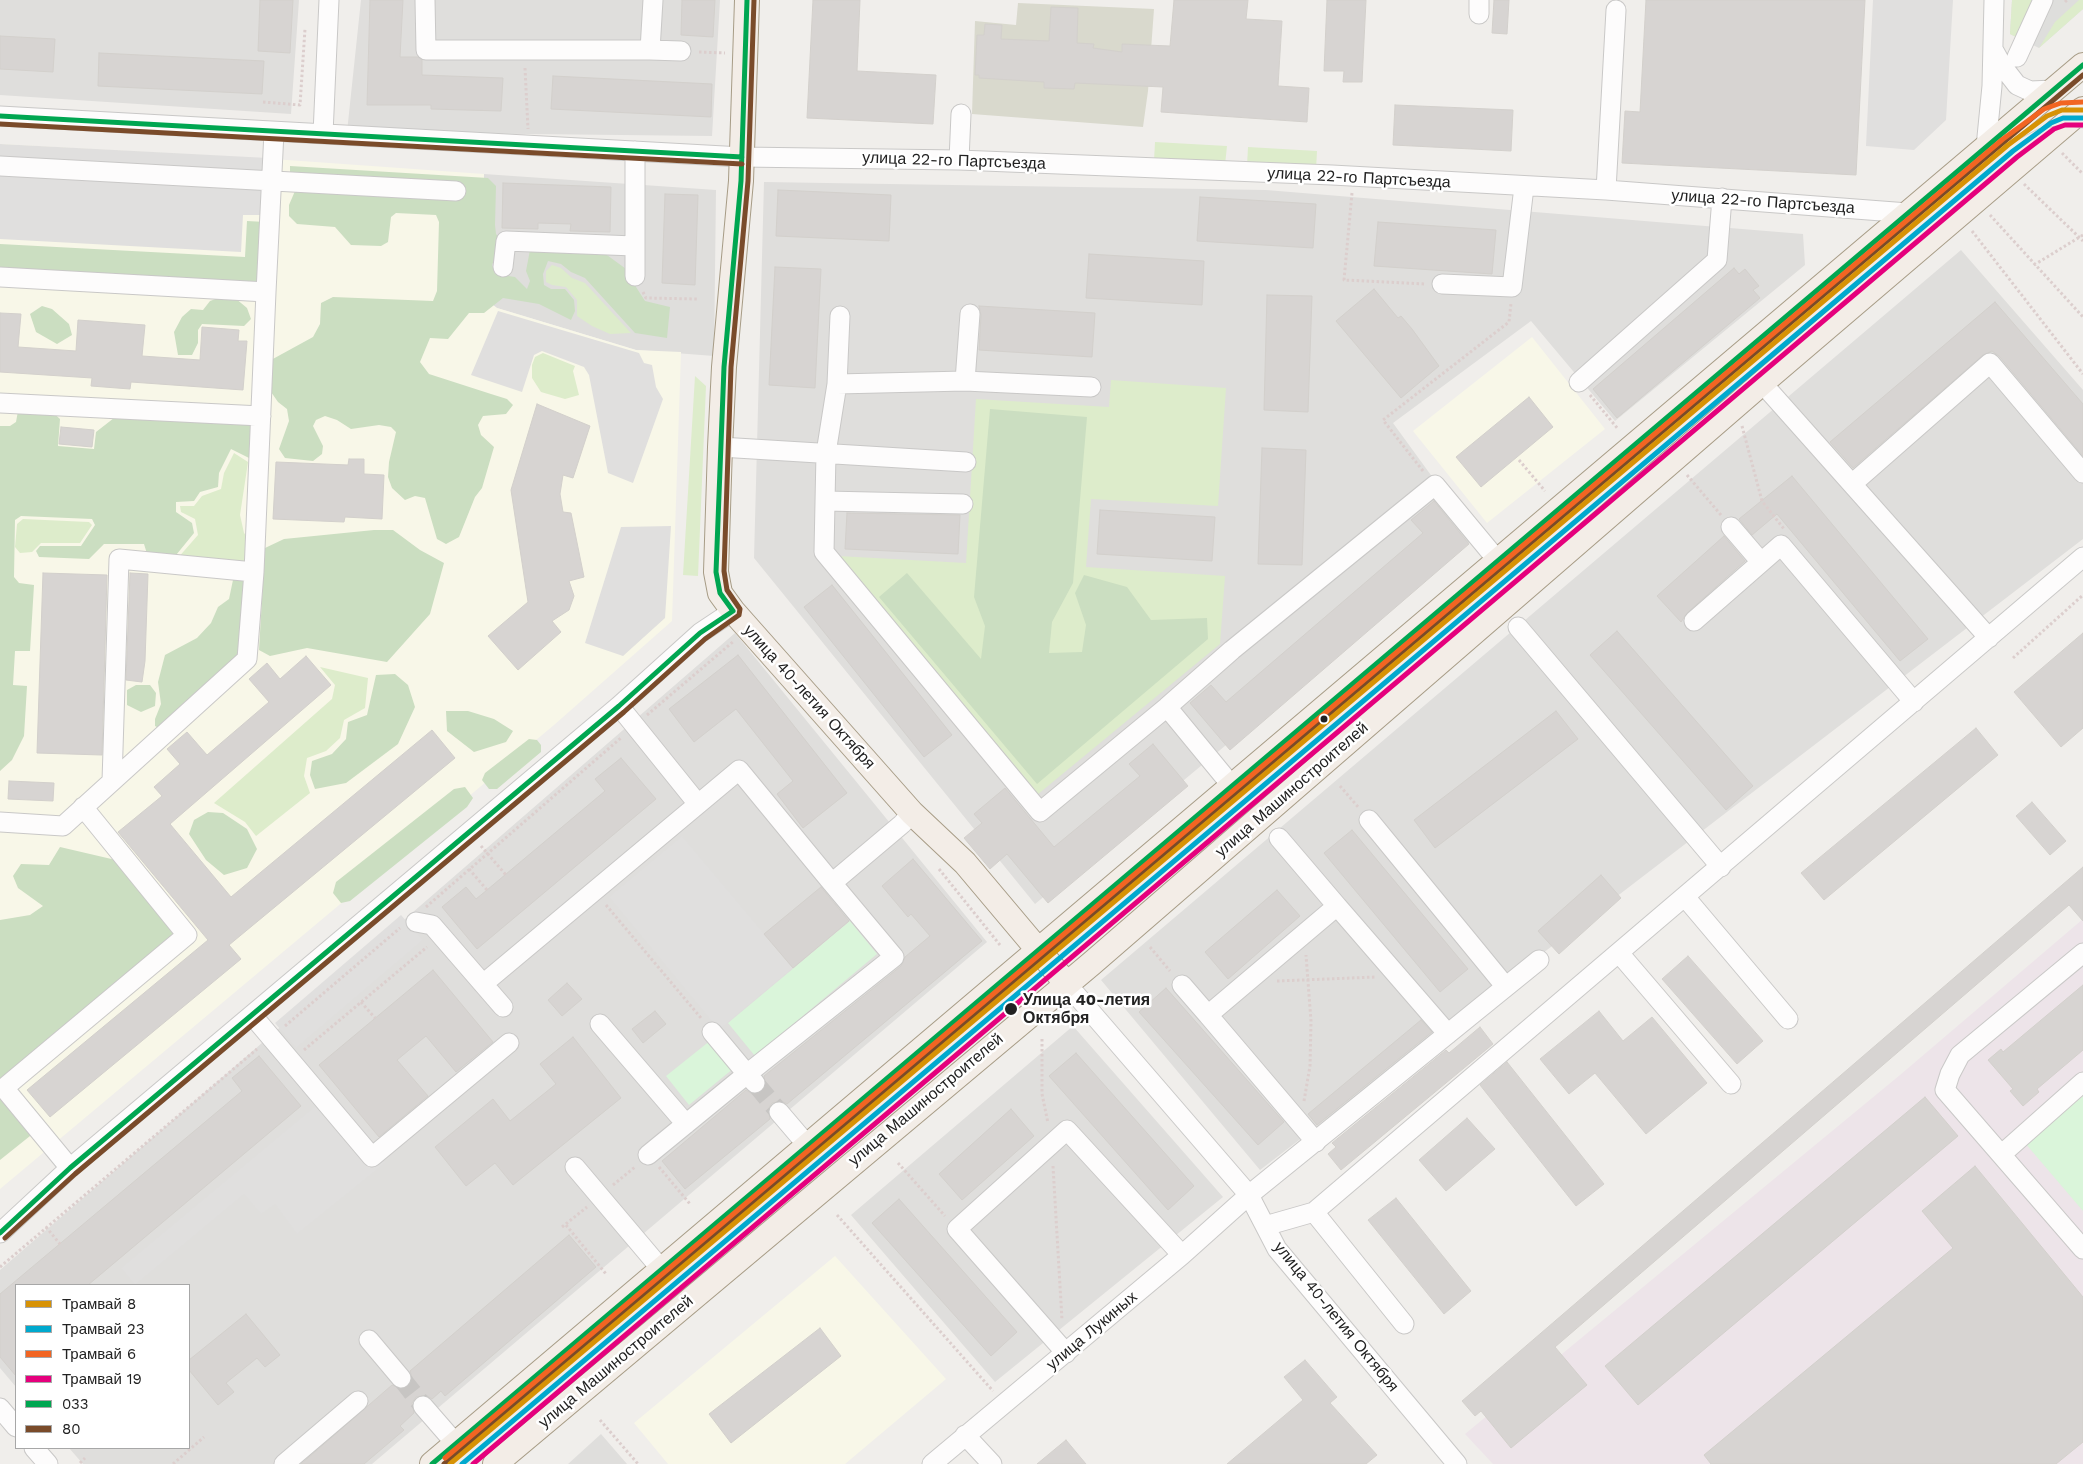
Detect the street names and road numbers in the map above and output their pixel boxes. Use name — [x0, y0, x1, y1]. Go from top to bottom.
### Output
street label: улица 22-го Партсъезда — [862, 148, 1046, 174]
street label: улица 22-го Партсъезда — [1267, 164, 1451, 192]
street label: улица 22-го Партсъезда — [1671, 186, 1855, 218]
street label: улица 40-летия Октября — [739, 621, 879, 773]
street label: улица Машиностроителей — [1212, 718, 1372, 862]
street label: улица Машиностроителей — [845, 1030, 1007, 1170]
street label: улица 40-летия Октября — [1270, 1238, 1402, 1396]
street label: улица Лукиных — [1043, 1288, 1141, 1374]
street label: улица Машиностроителей — [535, 1292, 697, 1432]

